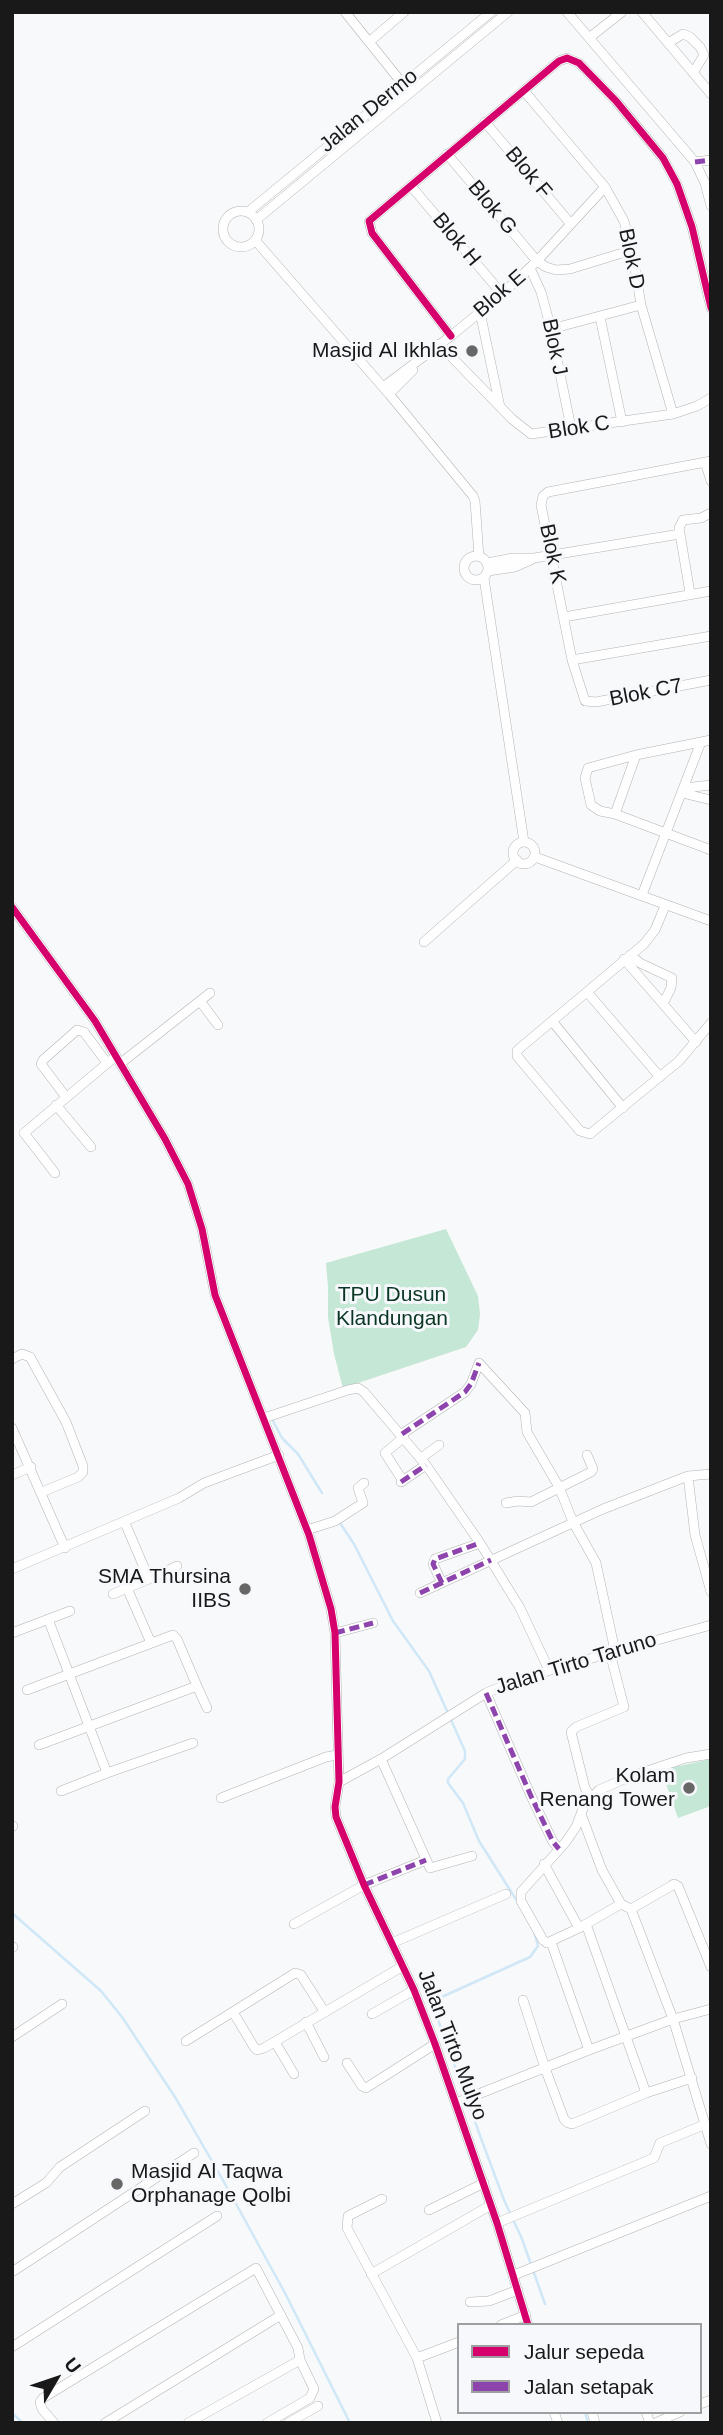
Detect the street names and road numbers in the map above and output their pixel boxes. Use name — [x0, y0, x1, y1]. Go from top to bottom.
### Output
street label: Jalan Dermo — [315, 64, 423, 158]
street label: Blok F — [499, 142, 557, 204]
street label: Blok G — [462, 176, 522, 240]
street label: Blok H — [426, 208, 486, 272]
street label: Blok D — [612, 226, 650, 292]
street label: Blok E — [469, 265, 531, 323]
street label: Blok J — [536, 316, 572, 378]
street label: Blok C — [546, 411, 612, 445]
street label: Blok K — [533, 522, 571, 586]
street label: Blok C7 — [608, 674, 684, 712]
street label: Jalan Tirto Taruno — [492, 1627, 660, 1701]
street label: Jalan Tirto Mulyo — [412, 1966, 492, 2124]

